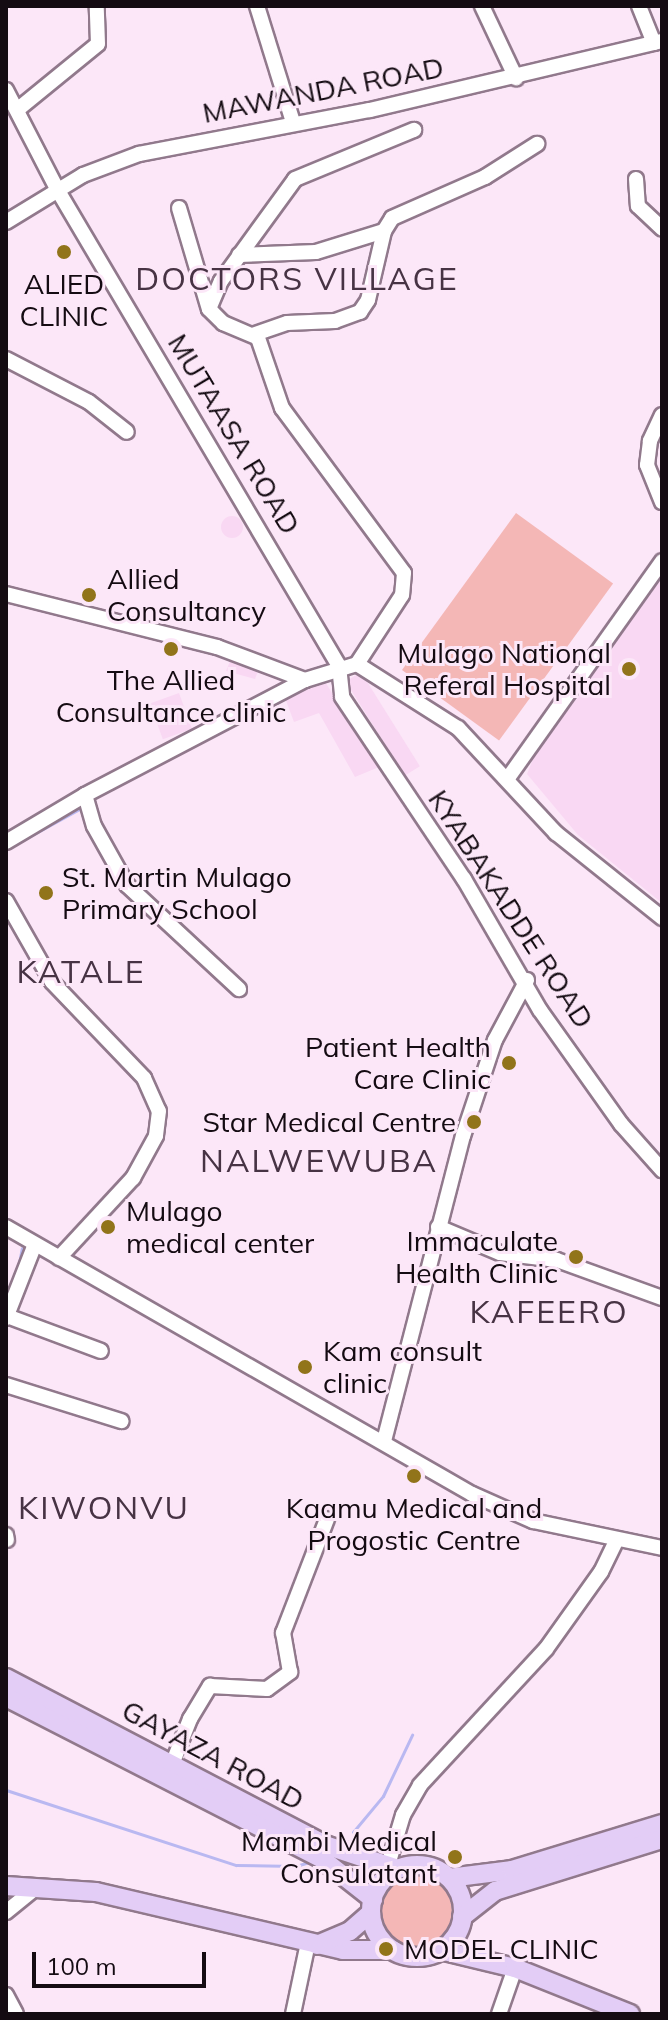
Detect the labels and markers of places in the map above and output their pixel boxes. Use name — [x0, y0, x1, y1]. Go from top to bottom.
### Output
marker: ALIED CLINIC — [53, 241, 75, 263]
place label: ALIED CLINIC — [20, 267, 108, 333]
place label: Allied Consultancy — [107, 562, 266, 628]
marker: Allied Consultancy — [78, 584, 100, 606]
place label: Mulago National Referal Hospital — [397, 636, 611, 702]
marker: The Allied Consultance clinic — [160, 638, 182, 660]
marker: Mulago National Referal Hospital — [618, 658, 640, 680]
place label: The Allied Consultance clinic — [56, 663, 286, 729]
place label: St. Martin Mulago Primary School — [62, 860, 292, 926]
marker: St. Martin Mulago Primary School — [37, 884, 55, 902]
place label: Patient Health Care Clinic — [305, 1030, 491, 1096]
marker: Patient Health Care Clinic — [498, 1052, 520, 1074]
place label: Star Medical Centre — [202, 1105, 456, 1139]
marker: Star Medical Centre — [463, 1111, 485, 1133]
place label: Mulago medical center — [126, 1194, 314, 1260]
marker: Mulago medical center — [97, 1216, 119, 1238]
place label: Immaculate Health Clinic — [395, 1224, 558, 1290]
marker: Immaculate Health Clinic — [565, 1246, 587, 1268]
place label: Kam consult clinic — [323, 1334, 482, 1400]
marker: Kam consult clinic — [294, 1356, 316, 1378]
marker: Kaamu Medical and Progostic Centre — [403, 1465, 425, 1487]
place label: Kaamu Medical and Progostic Centre — [286, 1491, 542, 1557]
place label: Mambi Medical Consulatant — [241, 1824, 437, 1890]
marker: Mambi Medical Consulatant — [444, 1846, 466, 1868]
place label: MODEL CLINIC — [404, 1932, 599, 1966]
marker: MODEL CLINIC — [375, 1938, 397, 1960]

